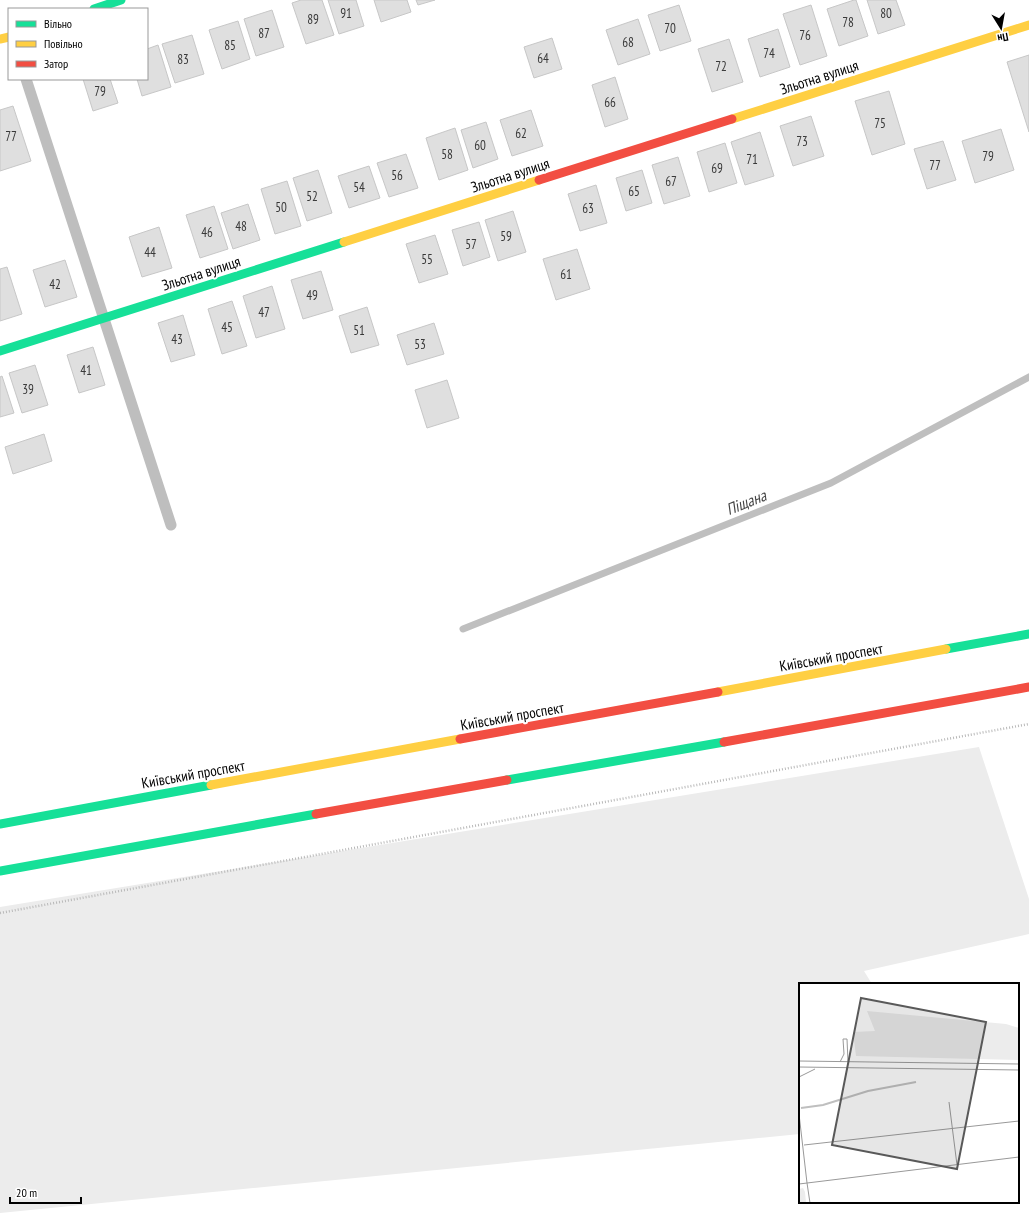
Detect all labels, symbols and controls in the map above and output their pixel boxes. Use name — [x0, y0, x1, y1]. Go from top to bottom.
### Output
house number: 91 — [340, 5, 352, 22]
house number: 80 — [880, 5, 892, 22]
legend — [8, 8, 148, 80]
north arrow — [981, 8, 1021, 48]
house number: 89 — [307, 11, 319, 28]
house number: 78 — [842, 14, 854, 31]
text: Вільно — [44, 16, 72, 31]
house number: 70 — [664, 20, 676, 37]
house number: 87 — [258, 25, 270, 42]
house number: 76 — [799, 27, 811, 44]
text: Пн — [996, 30, 1009, 46]
house number: 68 — [622, 34, 634, 51]
text: Повільно — [44, 36, 83, 51]
house number: 85 — [224, 37, 236, 54]
house number: 74 — [763, 45, 775, 62]
house number: 64 — [537, 50, 549, 67]
house number: 83 — [177, 51, 189, 68]
street label: Зльотна вулиця — [777, 55, 861, 99]
text: Затор — [44, 56, 68, 71]
house number: 72 — [715, 58, 727, 75]
house number: 79 — [94, 83, 106, 100]
house number: 66 — [604, 94, 616, 111]
house number: 75 — [874, 115, 886, 132]
house number: 62 — [515, 125, 527, 142]
house number: 77 — [5, 128, 17, 145]
house number: 73 — [796, 133, 808, 150]
house number: 60 — [474, 137, 486, 154]
house number: 58 — [441, 146, 453, 163]
house number: 79 — [982, 148, 994, 165]
house number: 71 — [746, 151, 758, 168]
street label: Зльотна вулиця — [468, 153, 552, 197]
house number: 77 — [929, 157, 941, 174]
house number: 69 — [711, 160, 723, 177]
house number: 56 — [391, 167, 403, 184]
house number: 67 — [665, 173, 677, 190]
house number: 54 — [353, 179, 365, 196]
house number: 65 — [628, 183, 640, 200]
house number: 52 — [306, 188, 318, 205]
house number: 50 — [275, 199, 287, 216]
house number: 63 — [582, 200, 594, 217]
house number: 48 — [235, 218, 247, 235]
house number: 46 — [201, 224, 213, 241]
house number: 59 — [500, 228, 512, 245]
house number: 57 — [465, 236, 477, 253]
house number: 44 — [144, 244, 156, 261]
street label: Зльотна вулиця — [159, 251, 243, 295]
house number: 55 — [421, 251, 433, 268]
house number: 61 — [560, 266, 572, 283]
house number: 42 — [49, 276, 61, 293]
house number: 49 — [306, 287, 318, 304]
house number: 47 — [258, 304, 270, 321]
house number: 45 — [221, 319, 233, 336]
house number: 51 — [353, 322, 365, 339]
house number: 43 — [171, 331, 183, 348]
house number: 53 — [414, 336, 426, 353]
house number: 41 — [80, 362, 92, 379]
house number: 39 — [22, 381, 34, 398]
water label: Піщана — [723, 484, 770, 519]
street label: Київський проспект — [778, 639, 884, 675]
street label: Київський проспект — [459, 698, 565, 734]
street label: Київський проспект — [140, 756, 246, 792]
inset map — [799, 983, 1019, 1203]
scale bar — [10, 1179, 81, 1205]
text: 20 m — [16, 1185, 37, 1200]

